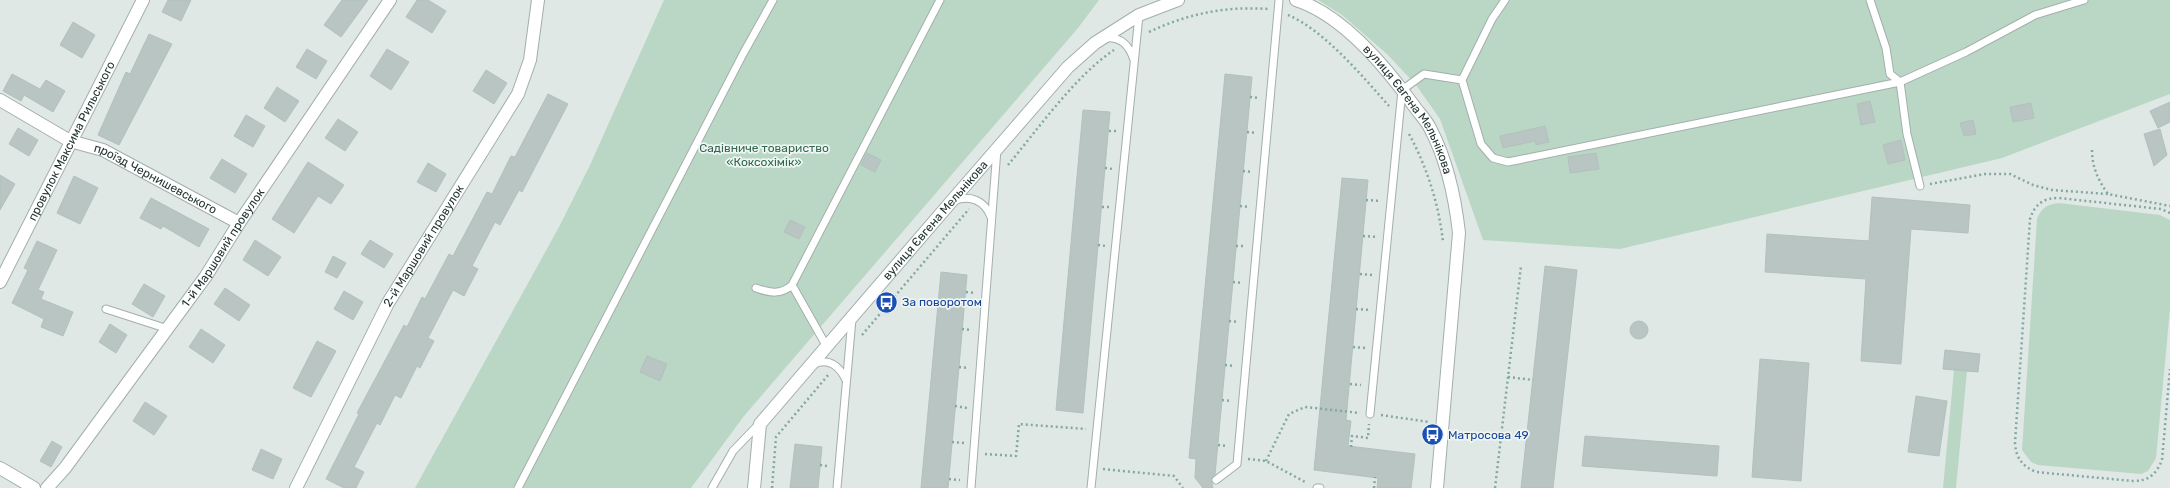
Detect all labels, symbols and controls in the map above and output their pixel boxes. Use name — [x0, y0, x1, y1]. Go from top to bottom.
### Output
street label: вулиця Євгена Мельнікова — [1360, 42, 1455, 176]
street label: провулок Максима Рильського — [25, 59, 118, 223]
street label: проїзд Чернишевського — [92, 141, 219, 217]
park label: Садівниче товариство «Коксохімік» — [699, 141, 829, 169]
street label: вулиця Євгена Мельнікова — [880, 158, 991, 283]
street label: 2-й Маршовий провулок — [380, 182, 467, 309]
street label: 1-й Маршовий провулок — [179, 185, 268, 310]
bus stop icon: За поворотом — [873, 289, 899, 315]
place label: За поворотом — [902, 295, 982, 309]
bus stop icon: Матросова 49 — [1419, 422, 1445, 448]
place label: Матросова 49 — [1448, 428, 1529, 442]

